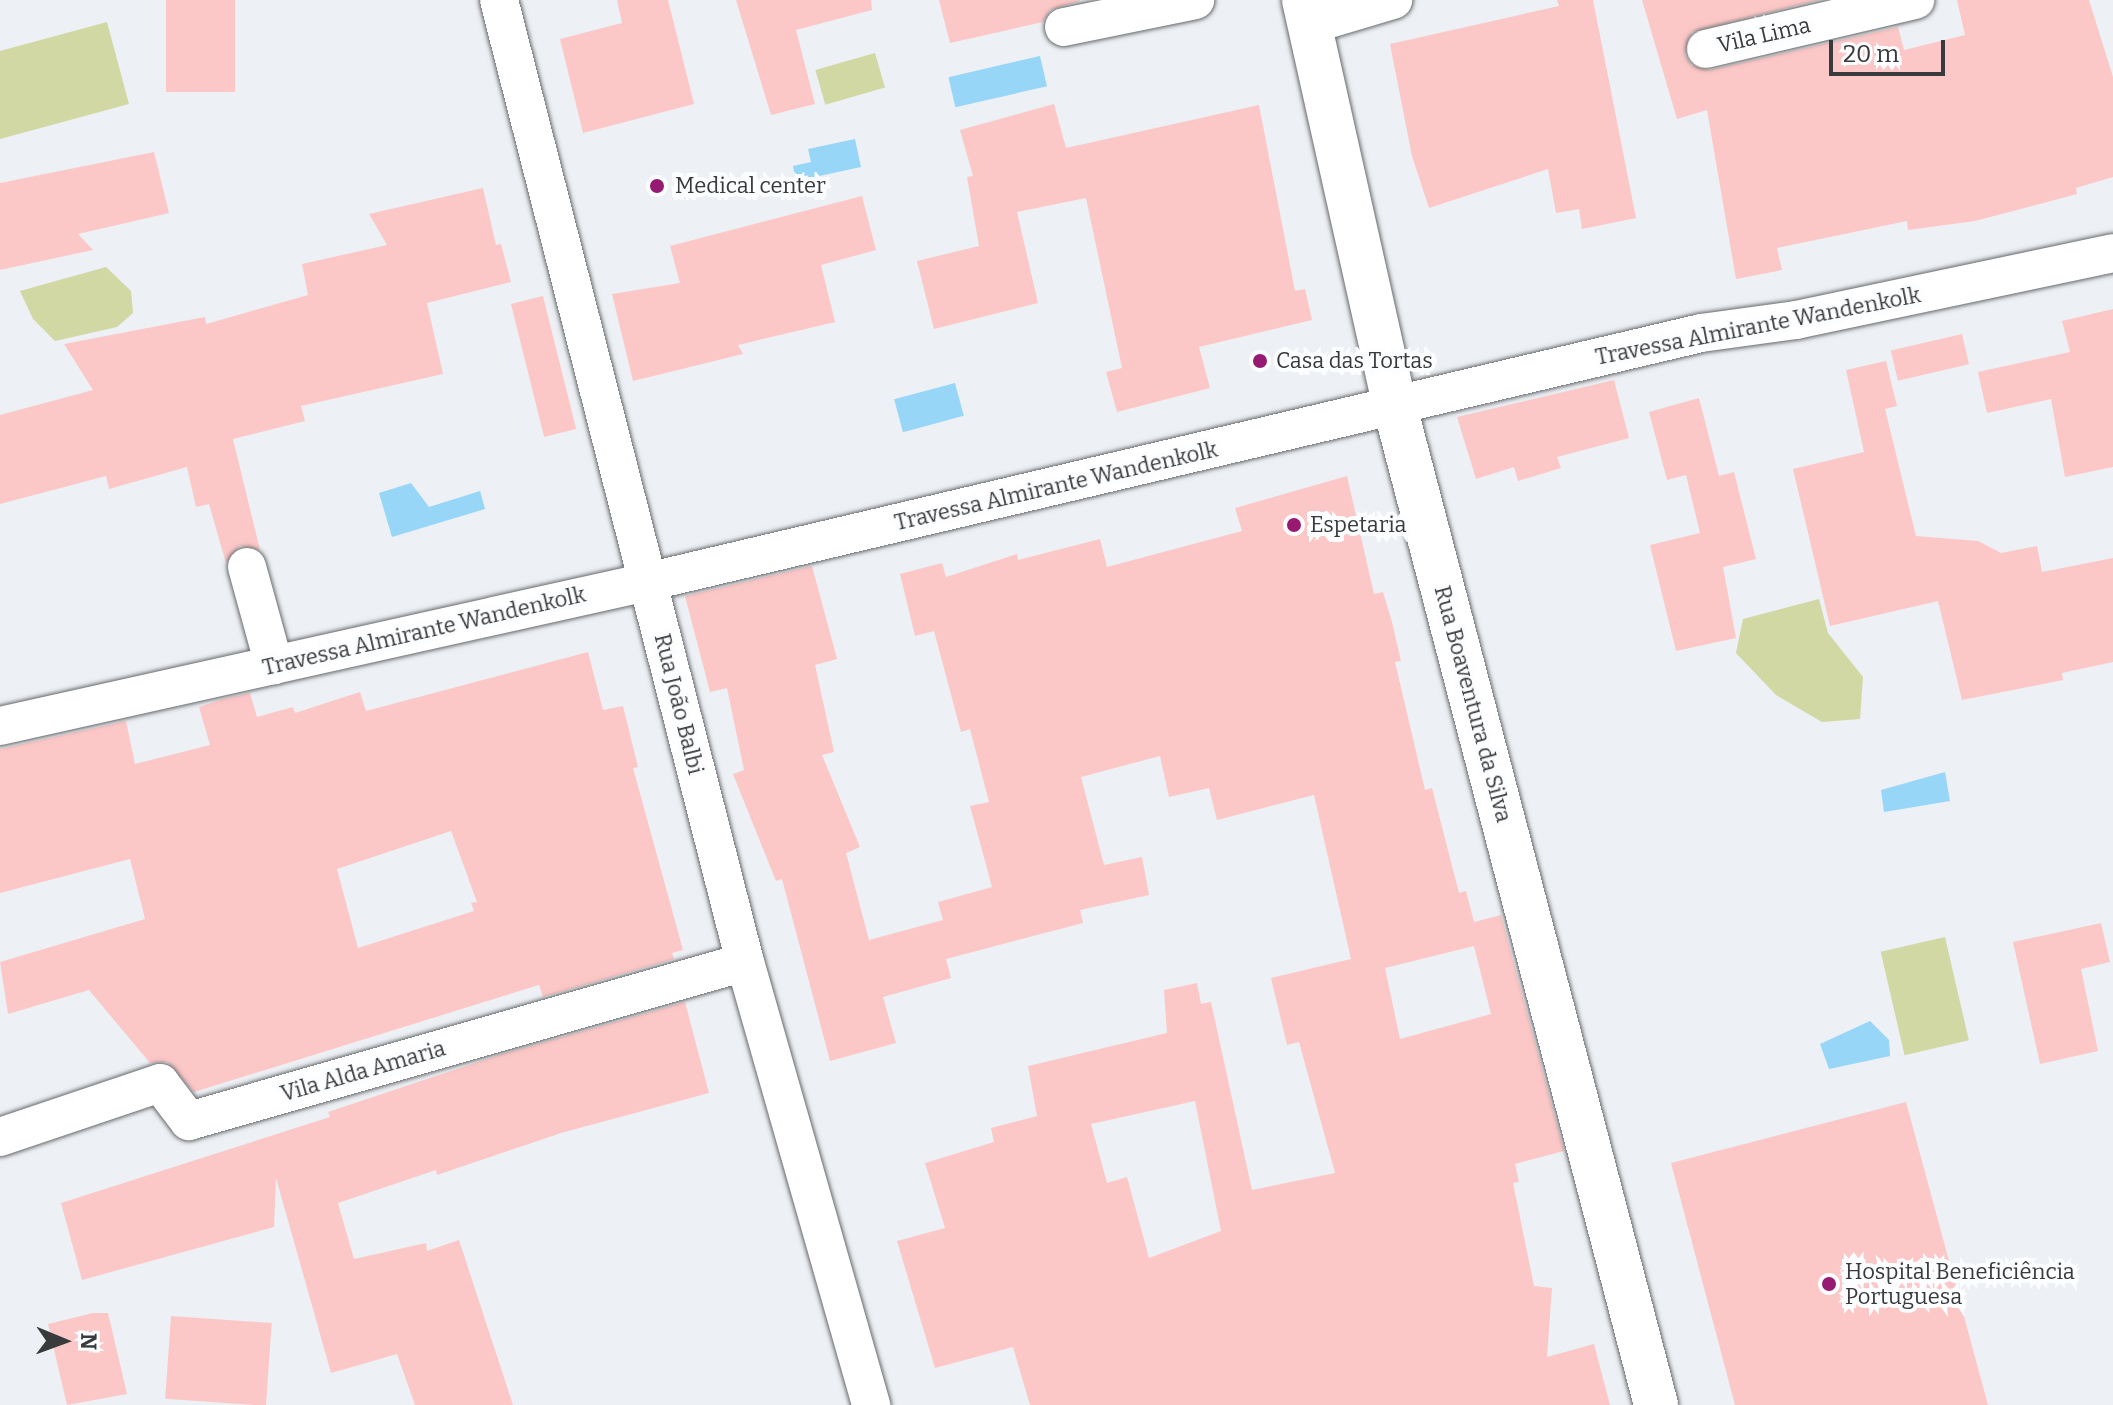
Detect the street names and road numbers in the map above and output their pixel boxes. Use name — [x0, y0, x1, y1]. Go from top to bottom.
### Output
street label: Vila Lima — [1715, 11, 1813, 59]
street label: Travessa Almirante Wandenkolk — [1593, 281, 1923, 371]
street label: Travessa Almirante Wandenkolk — [892, 436, 1220, 536]
street label: Travessa Almirante Wandenkolk — [260, 581, 588, 681]
street label: Rua Boaventura da Silva — [1429, 583, 1517, 825]
street label: Rua João Balbi — [649, 631, 709, 777]
street label: Vila Alda Amaria — [278, 1035, 448, 1107]

